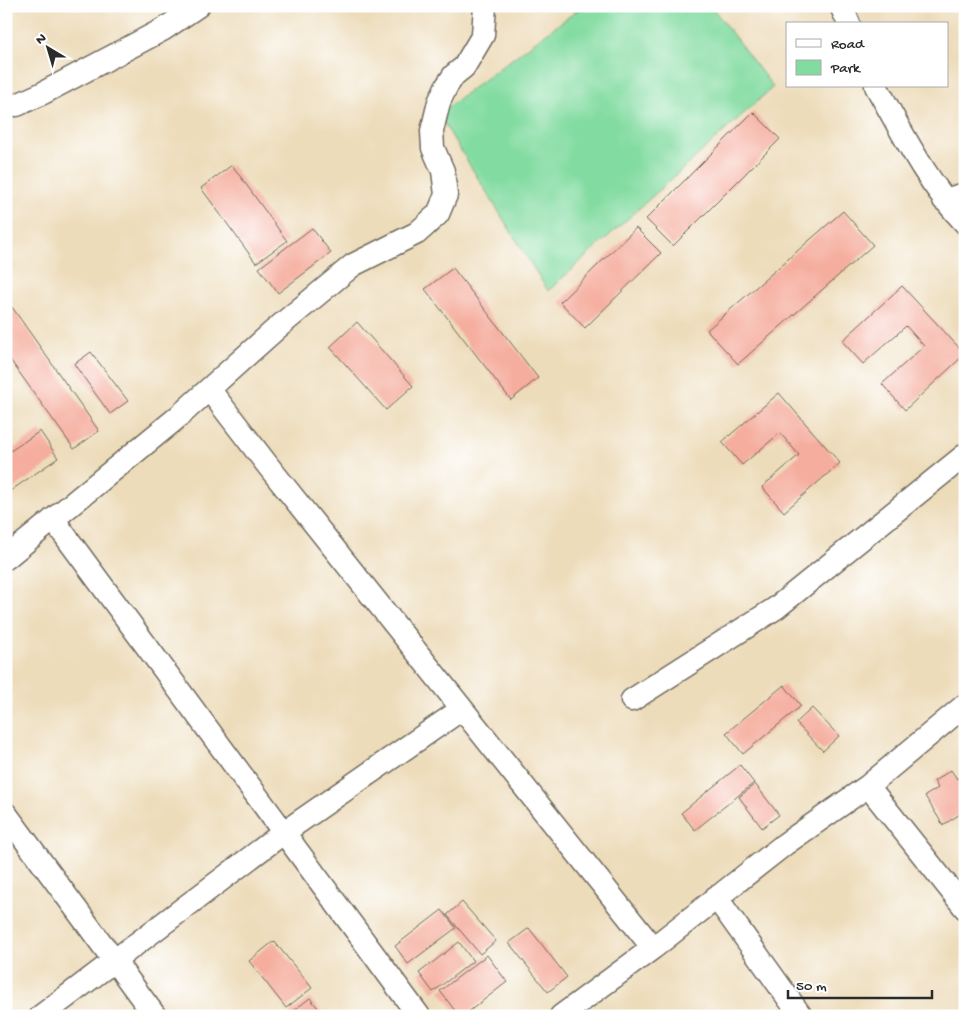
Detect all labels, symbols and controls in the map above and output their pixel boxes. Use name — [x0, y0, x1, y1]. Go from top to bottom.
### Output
north arrow — [22, 22, 72, 72]
legend — [786, 22, 948, 88]
text: N — [33, 30, 50, 49]
text: Road — [831, 36, 865, 54]
text: Park — [830, 60, 861, 78]
scale bar — [788, 967, 932, 999]
text: 50 m — [796, 978, 827, 996]

